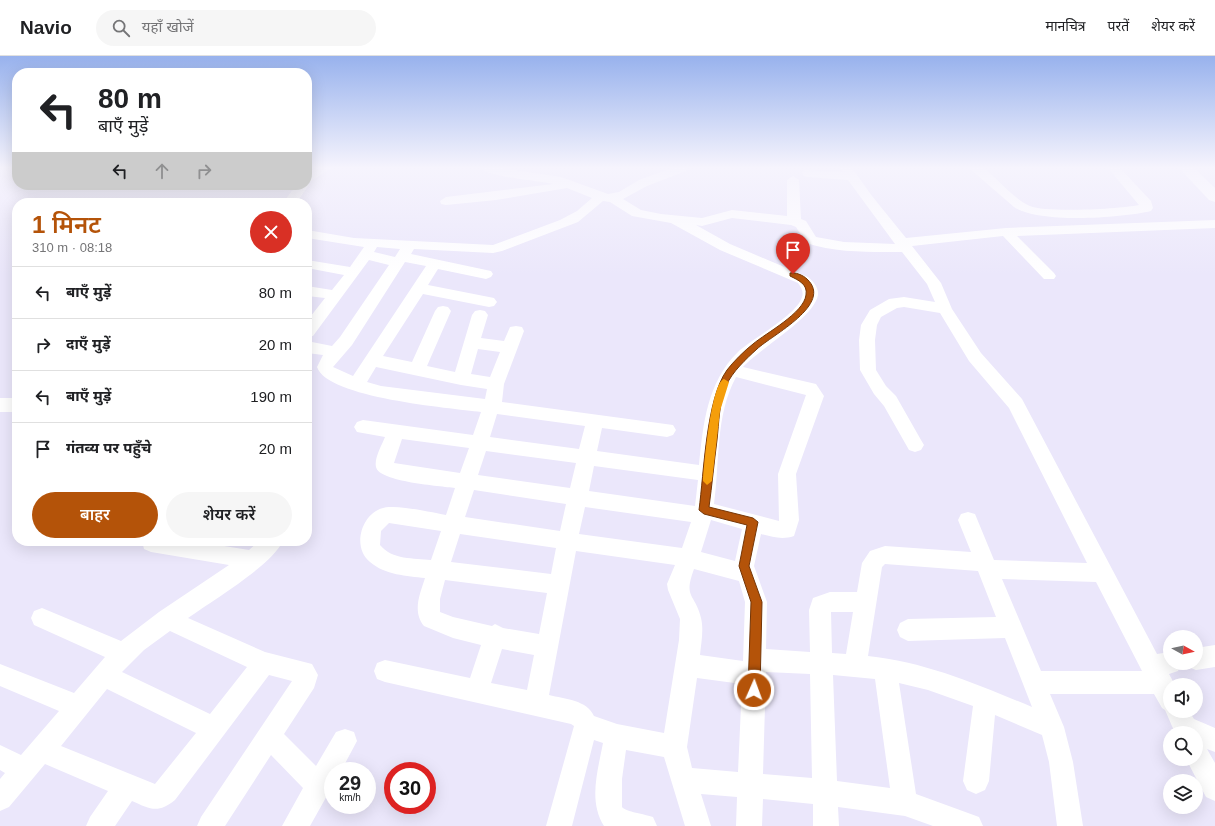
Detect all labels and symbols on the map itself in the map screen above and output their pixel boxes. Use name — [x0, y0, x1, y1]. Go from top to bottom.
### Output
pin — [776, 233, 810, 274]
north arrow — [1163, 630, 1203, 670]
position arrow — [733, 669, 775, 711]
speed limit sign: 30 — [384, 762, 436, 814]

